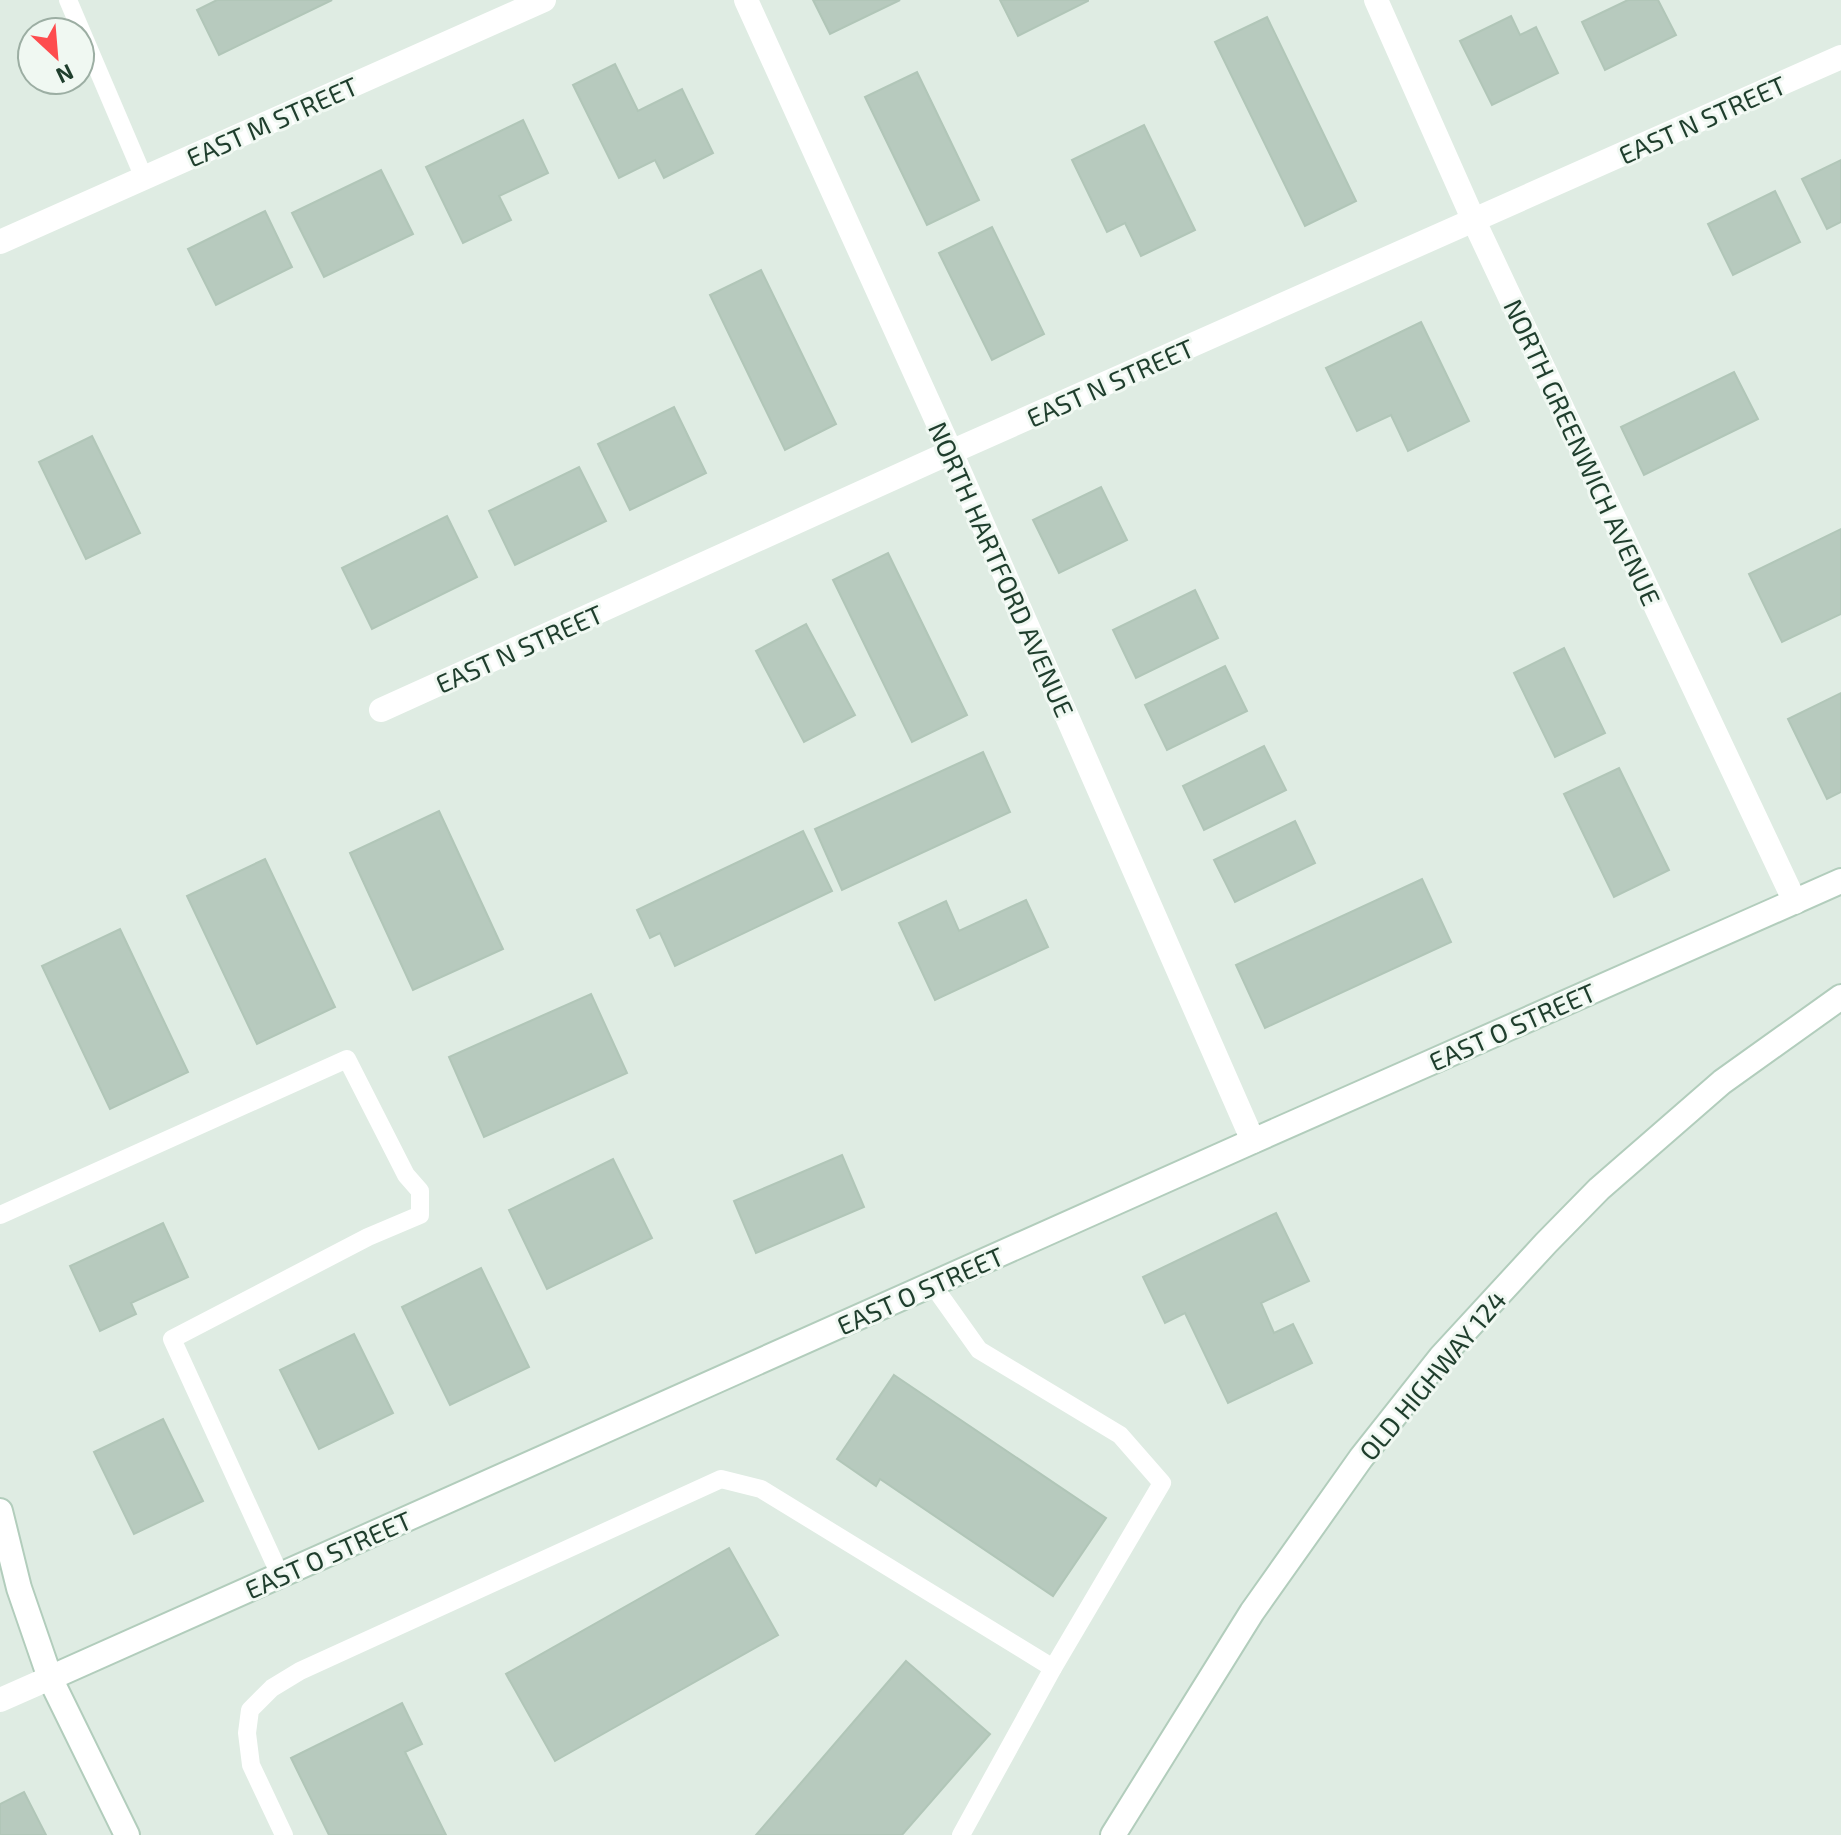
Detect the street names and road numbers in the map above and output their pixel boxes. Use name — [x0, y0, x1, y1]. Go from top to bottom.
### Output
street label: EAST N STREET — [1614, 68, 1790, 170]
street label: EAST M STREET — [182, 69, 362, 173]
street label: NORTH GREENWICH AVENUE — [1498, 294, 1668, 610]
street label: EAST N STREET — [1022, 331, 1198, 433]
street label: NORTH HARTFORD AVENUE — [923, 417, 1081, 721]
street label: EAST N STREET — [431, 597, 607, 699]
street label: EAST O STREET — [1424, 975, 1600, 1077]
street label: EAST O STREET — [832, 1239, 1008, 1341]
street label: OLD HIGHWAY 124 — [1352, 1284, 1512, 1466]
street label: EAST O STREET — [240, 1503, 416, 1605]

